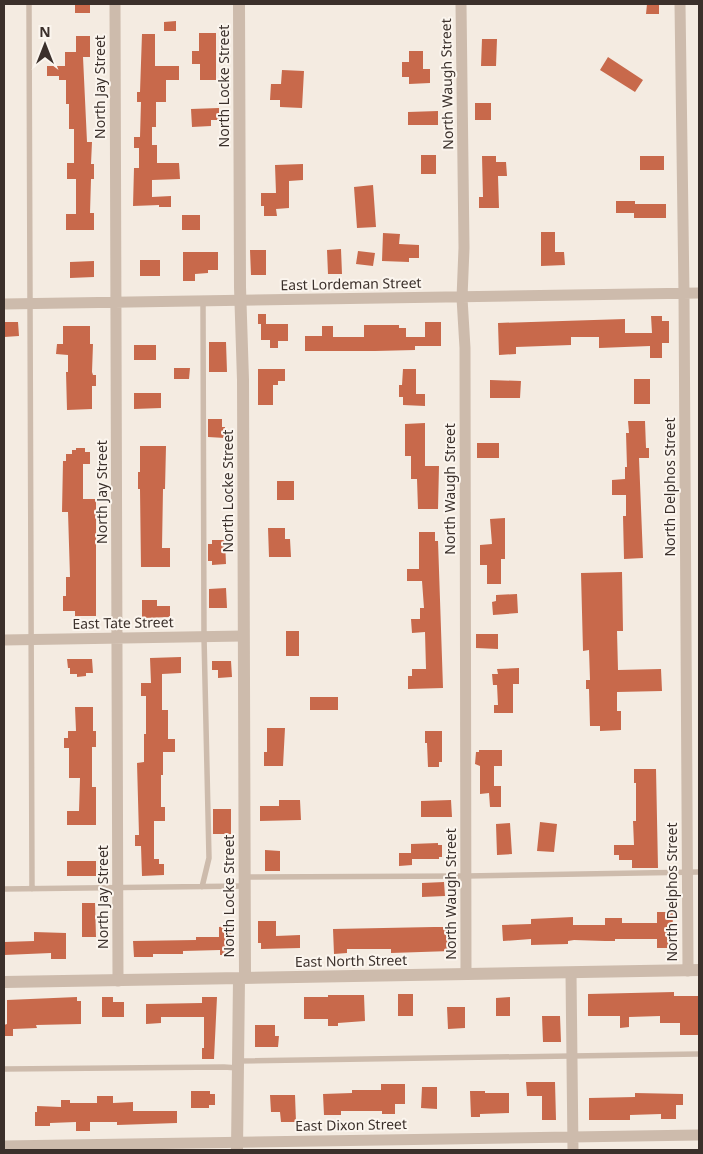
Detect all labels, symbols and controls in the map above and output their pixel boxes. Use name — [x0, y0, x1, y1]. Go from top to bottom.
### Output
street label: North Waugh Street — [436, 18, 457, 150]
north arrow — [20, 20, 70, 70]
text: N — [39, 22, 51, 41]
street label: North Locke Street — [214, 25, 233, 147]
street label: North Jay Street — [90, 35, 109, 139]
street label: East Lordeman Street — [280, 273, 422, 294]
street label: North Delphos Street — [660, 417, 679, 557]
street label: North Waugh Street — [440, 423, 459, 555]
street label: North Locke Street — [218, 430, 237, 552]
street label: North Jay Street — [92, 440, 111, 544]
street label: East Tate Street — [72, 612, 174, 633]
street label: North Delphos Street — [662, 822, 681, 962]
street label: North Waugh Street — [441, 828, 460, 960]
street label: North Locke Street — [219, 835, 238, 957]
street label: North Jay Street — [93, 845, 112, 949]
street label: East North Street — [295, 950, 407, 971]
street label: East Dixon Street — [295, 1114, 407, 1135]

